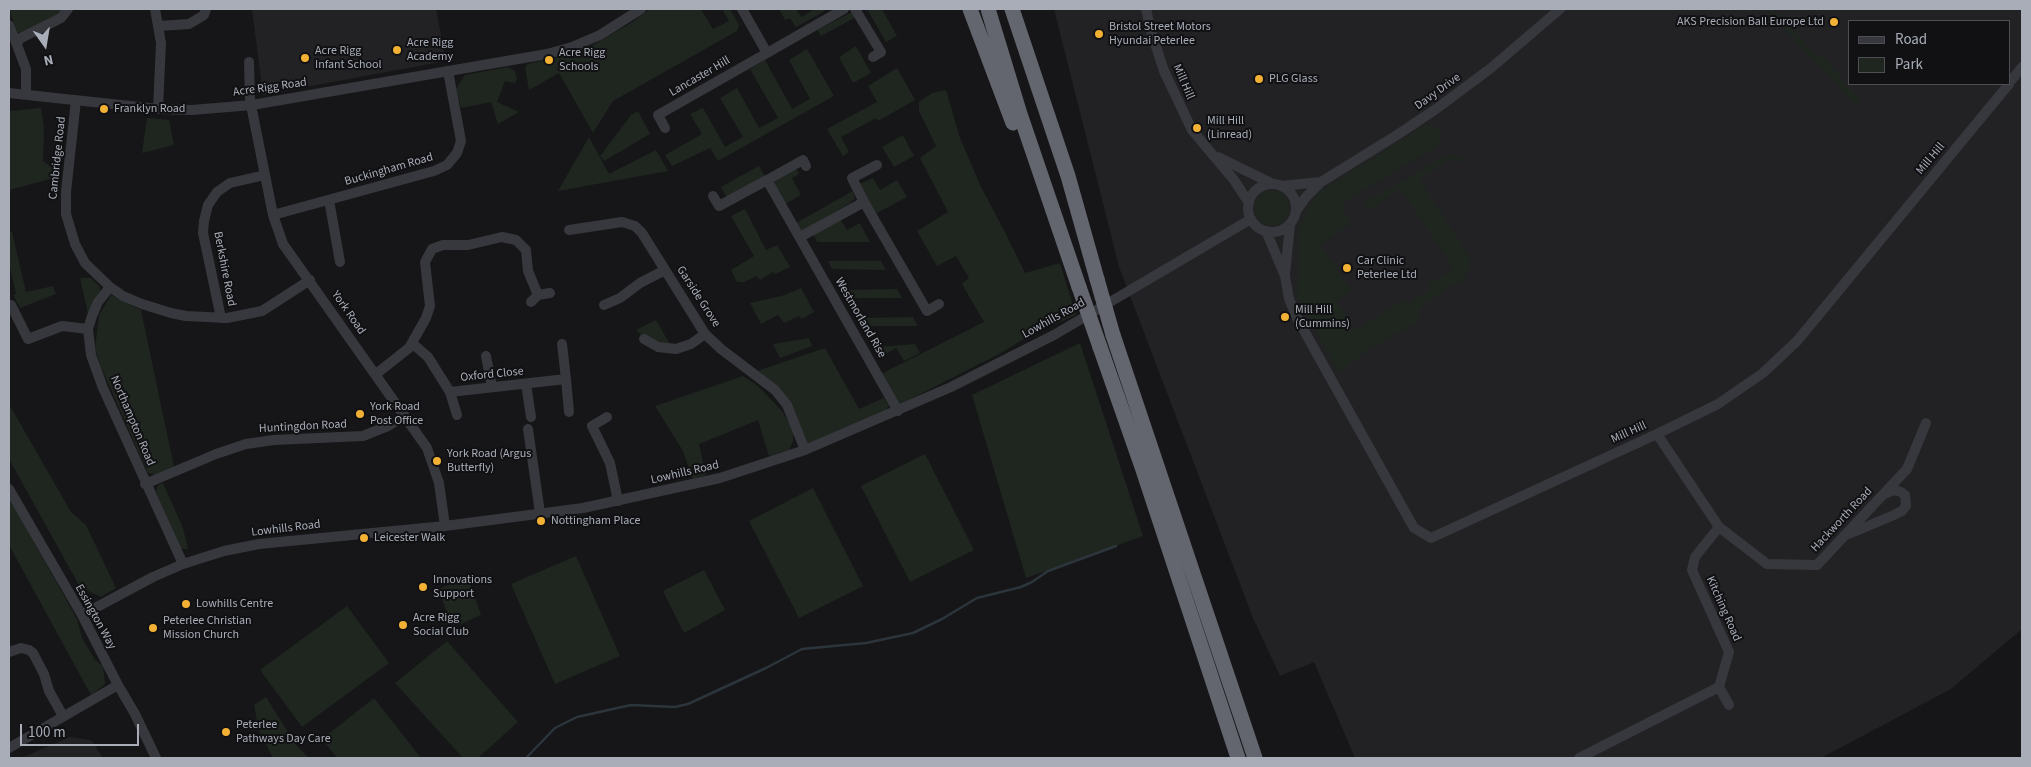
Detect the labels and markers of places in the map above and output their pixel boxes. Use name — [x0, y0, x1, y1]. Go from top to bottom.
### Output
place label: AKS Precision Ball Europe Ltd — [1677, 15, 1824, 29]
marker: AKS Precision Ball Europe Ltd — [1828, 16, 1840, 28]
place label: Bristol Street Motors Hyundai Peterlee — [1109, 20, 1211, 48]
marker: Bristol Street Motors Hyundai Peterlee — [1093, 28, 1105, 40]
place label: Acre Rigg Academy — [407, 36, 453, 64]
place label: Acre Rigg Infant School — [315, 44, 382, 72]
marker: Acre Rigg Academy — [391, 44, 403, 56]
place label: Acre Rigg Schools — [559, 46, 605, 74]
marker: Acre Rigg Infant School — [299, 52, 311, 64]
marker: Acre Rigg Schools — [543, 54, 555, 66]
place label: PLG Glass — [1269, 72, 1318, 86]
marker: PLG Glass — [1253, 73, 1265, 85]
place label: Franklyn Road — [114, 102, 186, 116]
marker: Franklyn Road — [98, 103, 110, 115]
place label: Mill Hill (Linread) — [1207, 114, 1252, 142]
marker: Mill Hill (Linread) — [1191, 122, 1203, 134]
place label: Car Clinic Peterlee Ltd — [1357, 254, 1417, 282]
marker: Car Clinic Peterlee Ltd — [1341, 262, 1353, 274]
place label: Mill Hill (Cummins) — [1295, 303, 1350, 331]
marker: Mill Hill (Cummins) — [1279, 311, 1291, 323]
place label: York Road Post Office — [370, 400, 423, 428]
marker: York Road Post Office — [354, 408, 366, 420]
place label: York Road (Argus Butterfly) — [447, 447, 531, 475]
marker: York Road (Argus Butterfly) — [431, 455, 443, 467]
place label: Nottingham Place — [551, 514, 640, 528]
marker: Nottingham Place — [535, 515, 547, 527]
place label: Leicester Walk — [374, 531, 445, 545]
marker: Leicester Walk — [358, 532, 370, 544]
place label: Innovations Support — [433, 573, 492, 601]
marker: Innovations Support — [417, 581, 429, 593]
place label: Lowhills Centre — [196, 597, 273, 611]
marker: Lowhills Centre — [180, 598, 192, 610]
place label: Acre Rigg Social Club — [413, 611, 469, 639]
place label: Peterlee Christian Mission Church — [163, 614, 252, 642]
marker: Acre Rigg Social Club — [397, 619, 409, 631]
marker: Peterlee Christian Mission Church — [147, 622, 159, 634]
place label: Peterlee Pathways Day Care — [236, 718, 331, 746]
marker: Peterlee Pathways Day Care — [220, 726, 232, 738]

